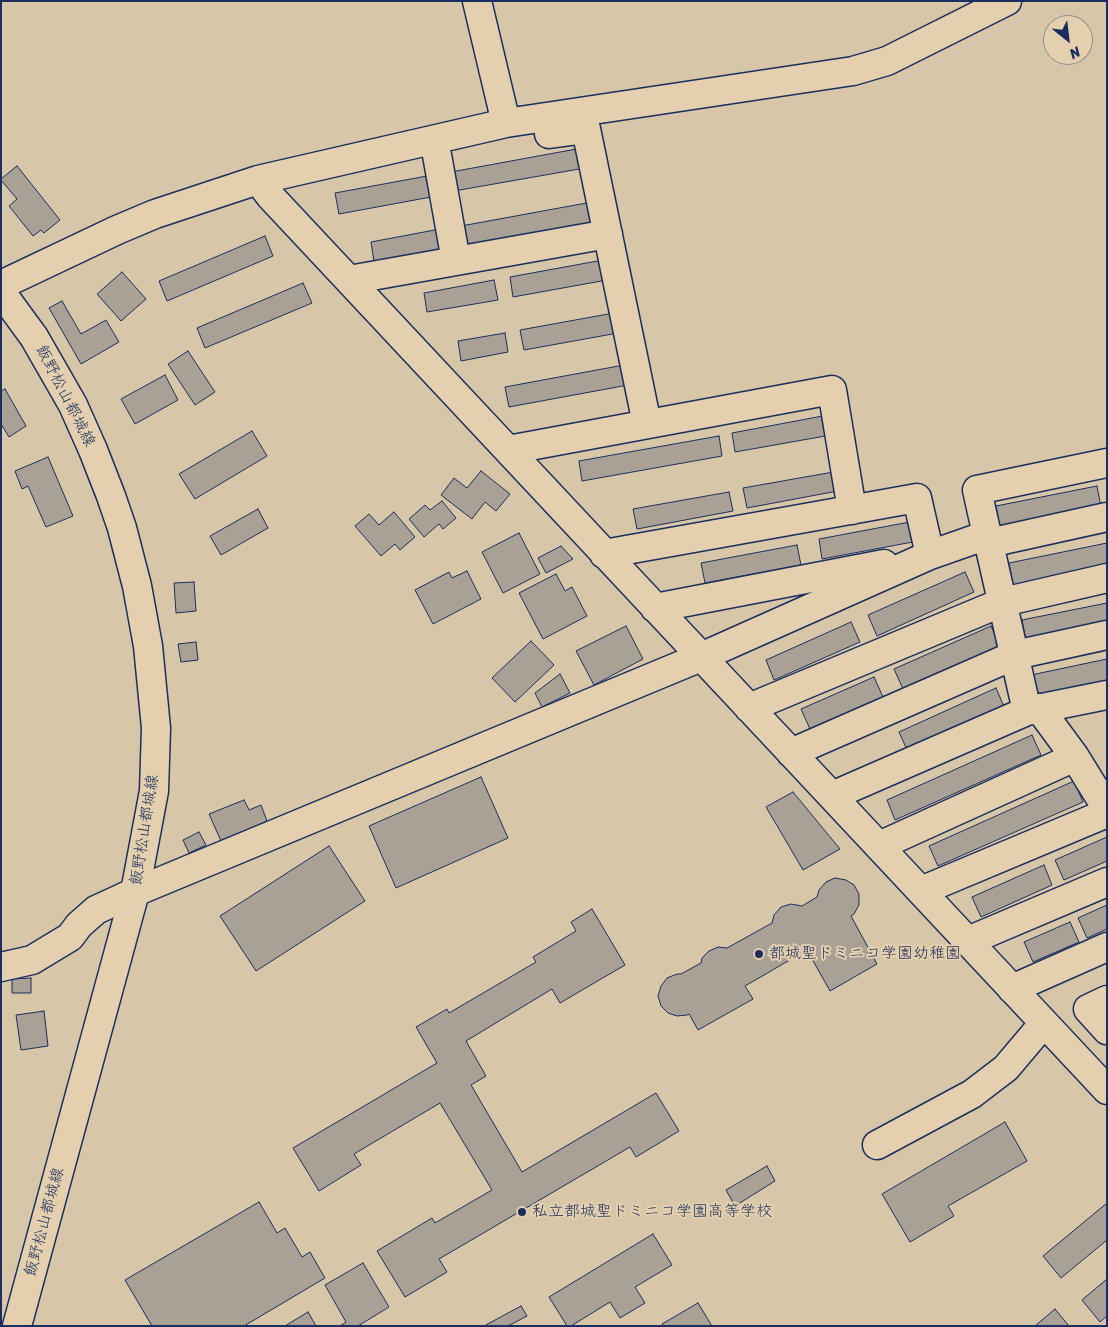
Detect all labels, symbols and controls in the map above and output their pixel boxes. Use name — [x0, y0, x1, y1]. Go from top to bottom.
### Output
north arrow — [1043, 15, 1093, 65]
text: N — [1065, 39, 1085, 66]
street label: 飯野松山都城線 — [31, 342, 99, 450]
street label: 飯野松山都城線 — [127, 773, 163, 887]
place label: 都城聖ドミニコ学園幼稚園 — [769, 944, 961, 964]
marker: 都城聖ドミニコ学園幼稚園 — [753, 948, 765, 960]
street label: 飯野松山都城線 — [21, 1165, 69, 1279]
place label: 私立都城聖ドミニコ学園高等学校 — [532, 1202, 772, 1222]
marker: 私立都城聖ドミニコ学園高等学校 — [516, 1206, 528, 1218]

